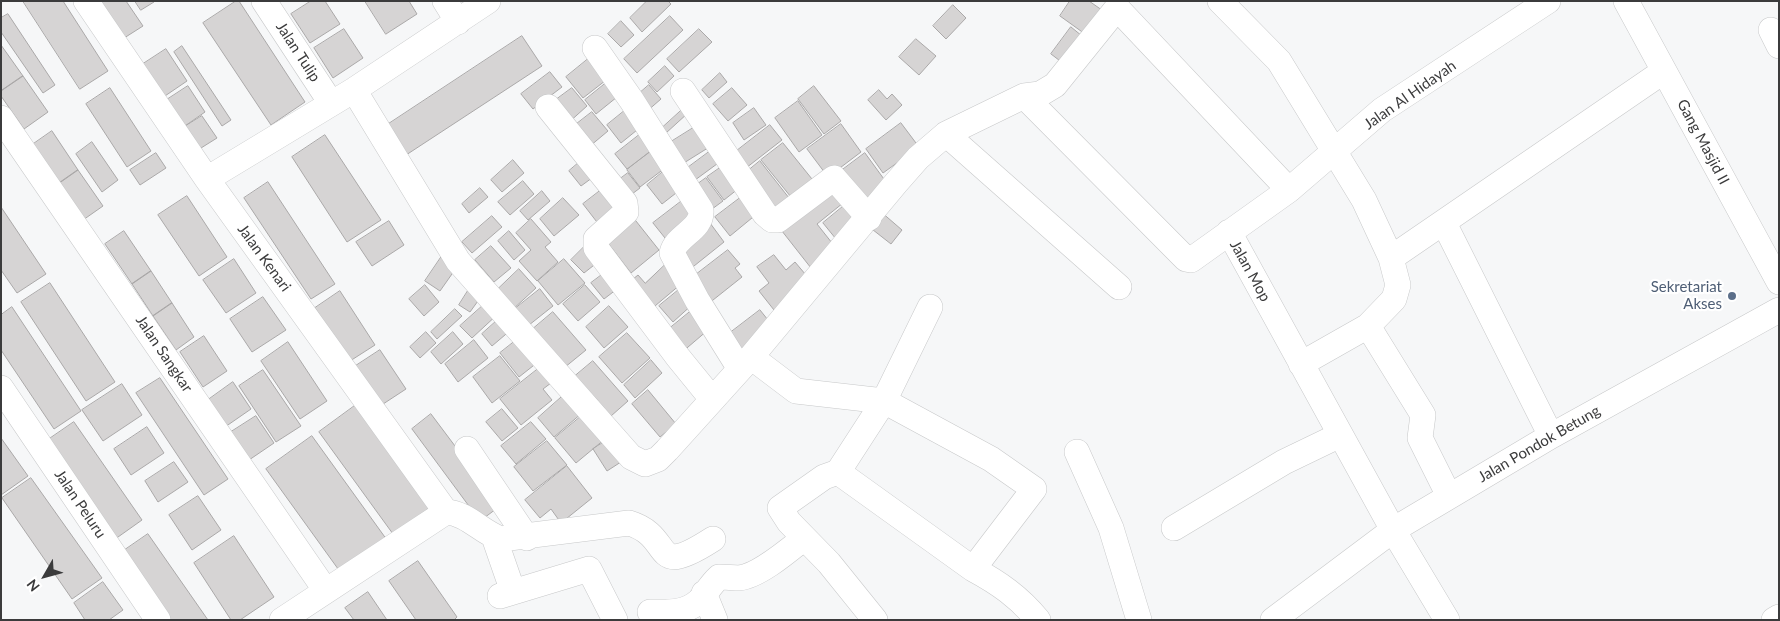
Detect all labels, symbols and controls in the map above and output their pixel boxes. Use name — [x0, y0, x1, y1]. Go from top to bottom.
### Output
street label: Jalan Tulip — [272, 19, 324, 85]
street label: Jalan Al Hidayah — [1361, 57, 1459, 133]
street label: Gang Masjid II — [1673, 96, 1733, 188]
street label: Jalan Kenari — [234, 221, 294, 295]
street label: Jalan Mop — [1226, 237, 1274, 305]
place label: Sekretariat Akses — [1651, 278, 1722, 313]
marker: Sekretariat Akses — [1726, 290, 1738, 302]
street label: Jalan Sangkar — [132, 312, 196, 396]
street label: Jalan Pondok Betung — [1475, 402, 1603, 486]
street label: Jalan Peluru — [50, 466, 110, 542]
north arrow — [20, 551, 70, 601]
text: N — [23, 576, 43, 595]

